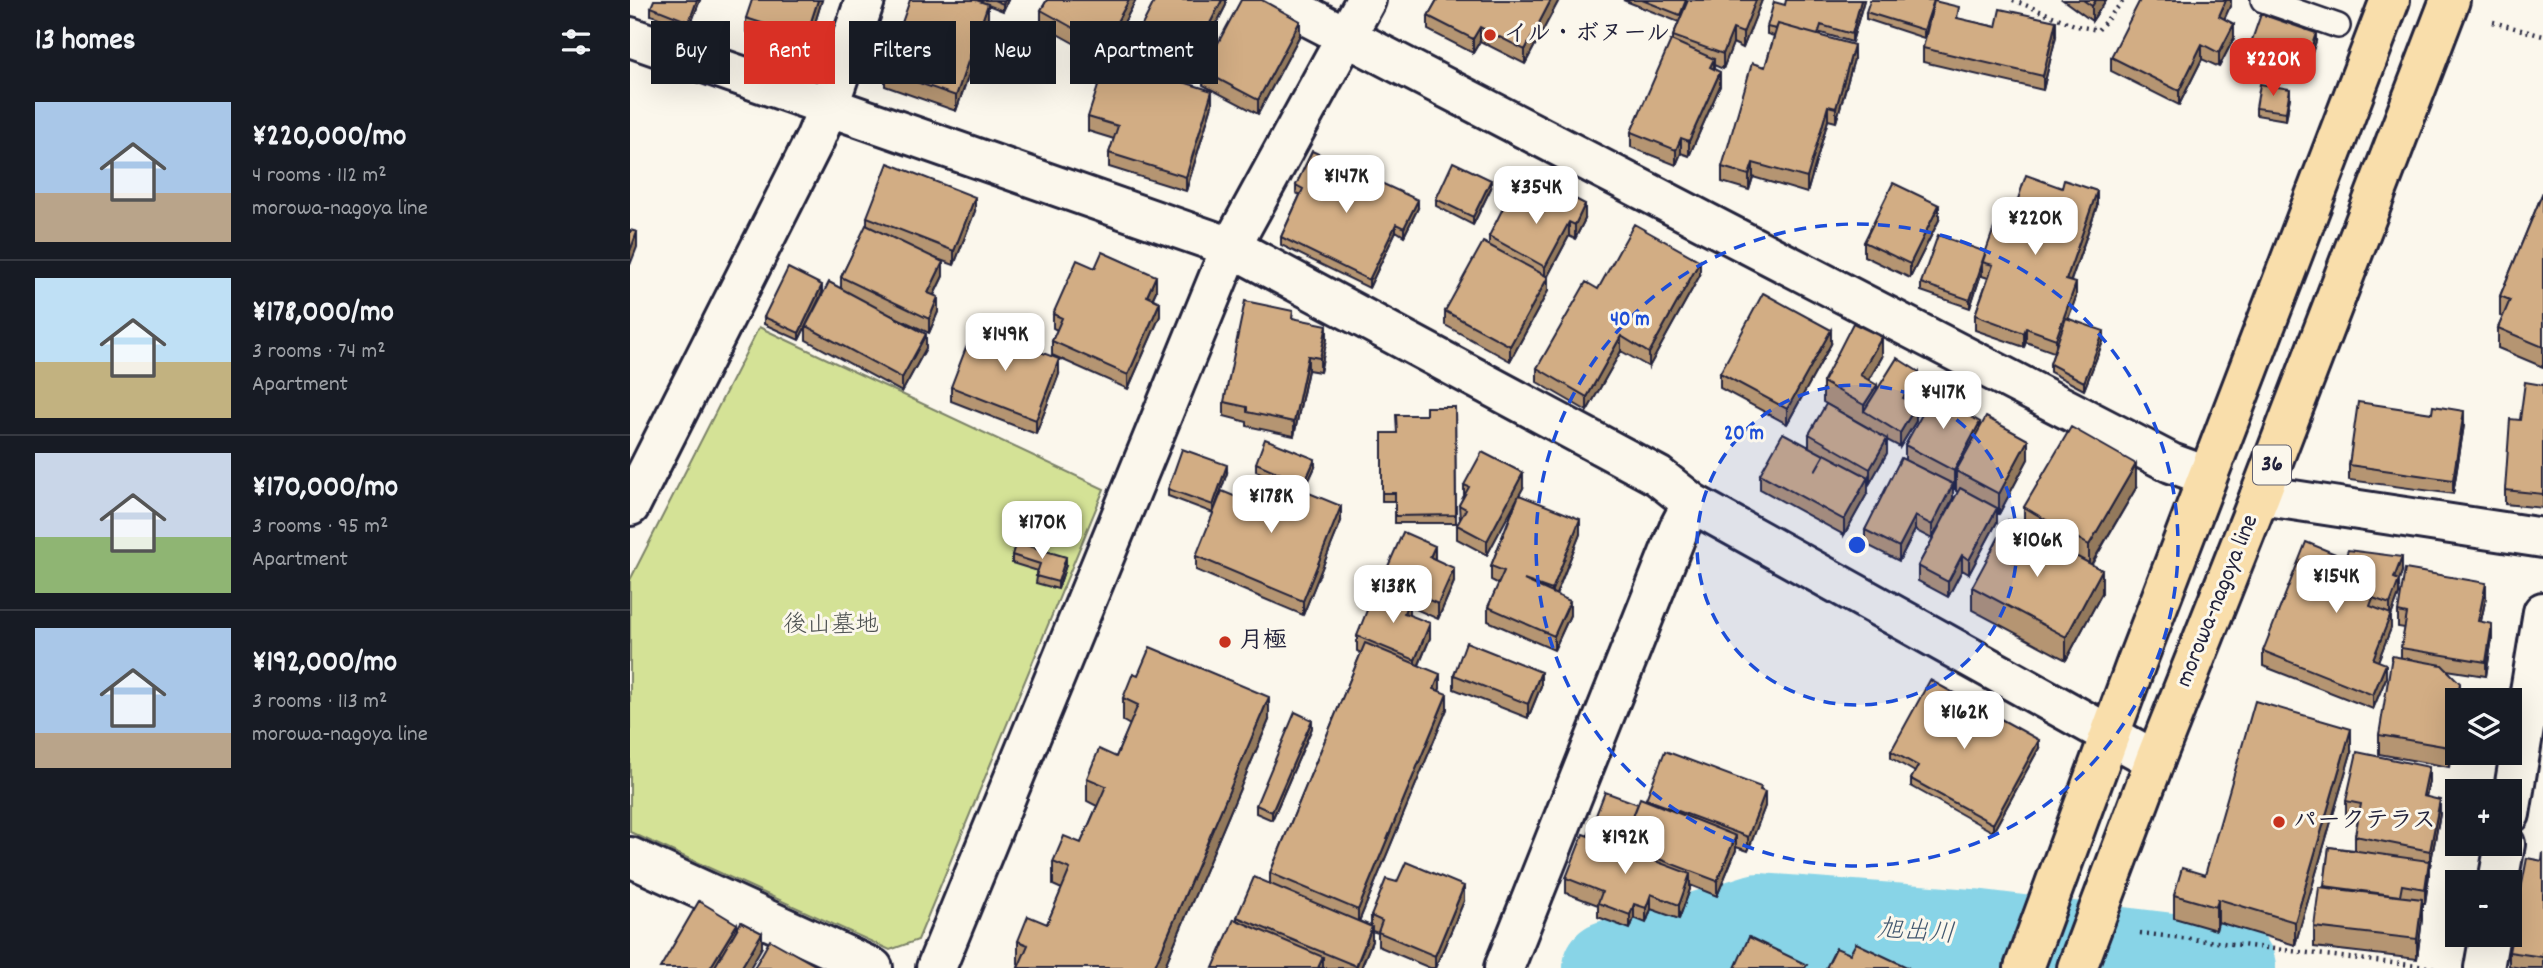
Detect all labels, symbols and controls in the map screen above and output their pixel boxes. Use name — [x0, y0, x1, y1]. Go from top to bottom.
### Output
place label: イル・ボヌール — [1504, 18, 1670, 52]
text: 13 homes — [35, 21, 135, 64]
chip: Buy — [651, 21, 730, 84]
chip: Rent — [744, 21, 835, 84]
chip: Filters — [849, 21, 956, 84]
chip: New — [970, 21, 1056, 84]
chip: Apartment — [1070, 21, 1218, 84]
icon: filters — [557, 23, 595, 61]
marker: イル・ボヌール — [1482, 27, 1498, 43]
pin: ¥220K — [2224, 38, 2322, 98]
text: ¥220K — [2246, 44, 2300, 77]
text: ¥220,000/mo — [252, 117, 406, 160]
icon: home — [91, 130, 175, 214]
pin: ¥147K — [1297, 156, 1395, 215]
text: 4 rooms · 112 m² — [252, 160, 387, 193]
text: ¥147K — [1323, 161, 1369, 194]
pin: ¥354K — [1487, 166, 1585, 226]
text: ¥354K — [1510, 172, 1562, 205]
text: morowa-nagoya line — [252, 193, 428, 226]
pin: ¥220K — [1986, 198, 2084, 257]
text: ¥220K — [2008, 203, 2062, 236]
text: ¥178,000/mo — [252, 293, 394, 336]
icon: home — [91, 306, 175, 390]
text: 40 m — [1610, 306, 1650, 336]
pin: ¥149K — [956, 314, 1054, 373]
text: ¥149K — [982, 319, 1028, 352]
text: 3 rooms · 74 m² — [252, 336, 386, 369]
text: Apartment — [252, 369, 348, 402]
pin: ¥417K — [1894, 372, 1992, 431]
text: ¥417K — [1920, 377, 1966, 410]
text: 20 m — [1724, 420, 1764, 450]
road number: 36 — [2253, 446, 2291, 485]
text: ¥170,000/mo — [252, 468, 398, 511]
pin: ¥178K — [1222, 476, 1320, 535]
icon: home — [91, 481, 175, 565]
text: ¥178K — [1249, 481, 1293, 514]
pin: ¥170K — [993, 502, 1091, 561]
text: ¥170K — [1018, 507, 1066, 540]
street label: morowa-nagoya line — [2168, 510, 2268, 692]
text: 3 rooms · 95 m² — [252, 511, 388, 544]
pin: ¥106K — [1988, 520, 2086, 579]
text: ¥106K — [2012, 525, 2062, 558]
centre of rings — [1845, 533, 1869, 557]
text: Apartment — [252, 544, 348, 577]
pin: ¥154K — [2287, 556, 2385, 615]
text: ¥154K — [2313, 561, 2360, 594]
pin: ¥138K — [1344, 566, 1442, 625]
text: ¥138K — [1370, 571, 1416, 604]
park label: 後山墓地 — [783, 609, 879, 643]
place label: 月極 — [1239, 625, 1287, 659]
marker: 月極 — [1217, 634, 1233, 650]
text: ¥192,000/mo — [252, 643, 397, 686]
icon: home — [91, 656, 175, 740]
text: 3 rooms · 113 m² — [252, 686, 388, 719]
map controls — [2445, 688, 2522, 947]
button: layers — [2445, 688, 2522, 765]
pin: ¥162K — [1915, 692, 2013, 751]
text: ¥162K — [1940, 697, 1988, 730]
text: morowa-nagoya line — [252, 719, 428, 752]
button: + — [2445, 779, 2522, 856]
place label: パークテラス — [2293, 805, 2436, 839]
marker: パークテラス — [2271, 814, 2287, 830]
pin: ¥192K — [1576, 816, 1674, 876]
text: ¥192K — [1601, 822, 1649, 855]
button: − — [2445, 870, 2522, 947]
water label: 旭出川 — [1876, 912, 1956, 954]

